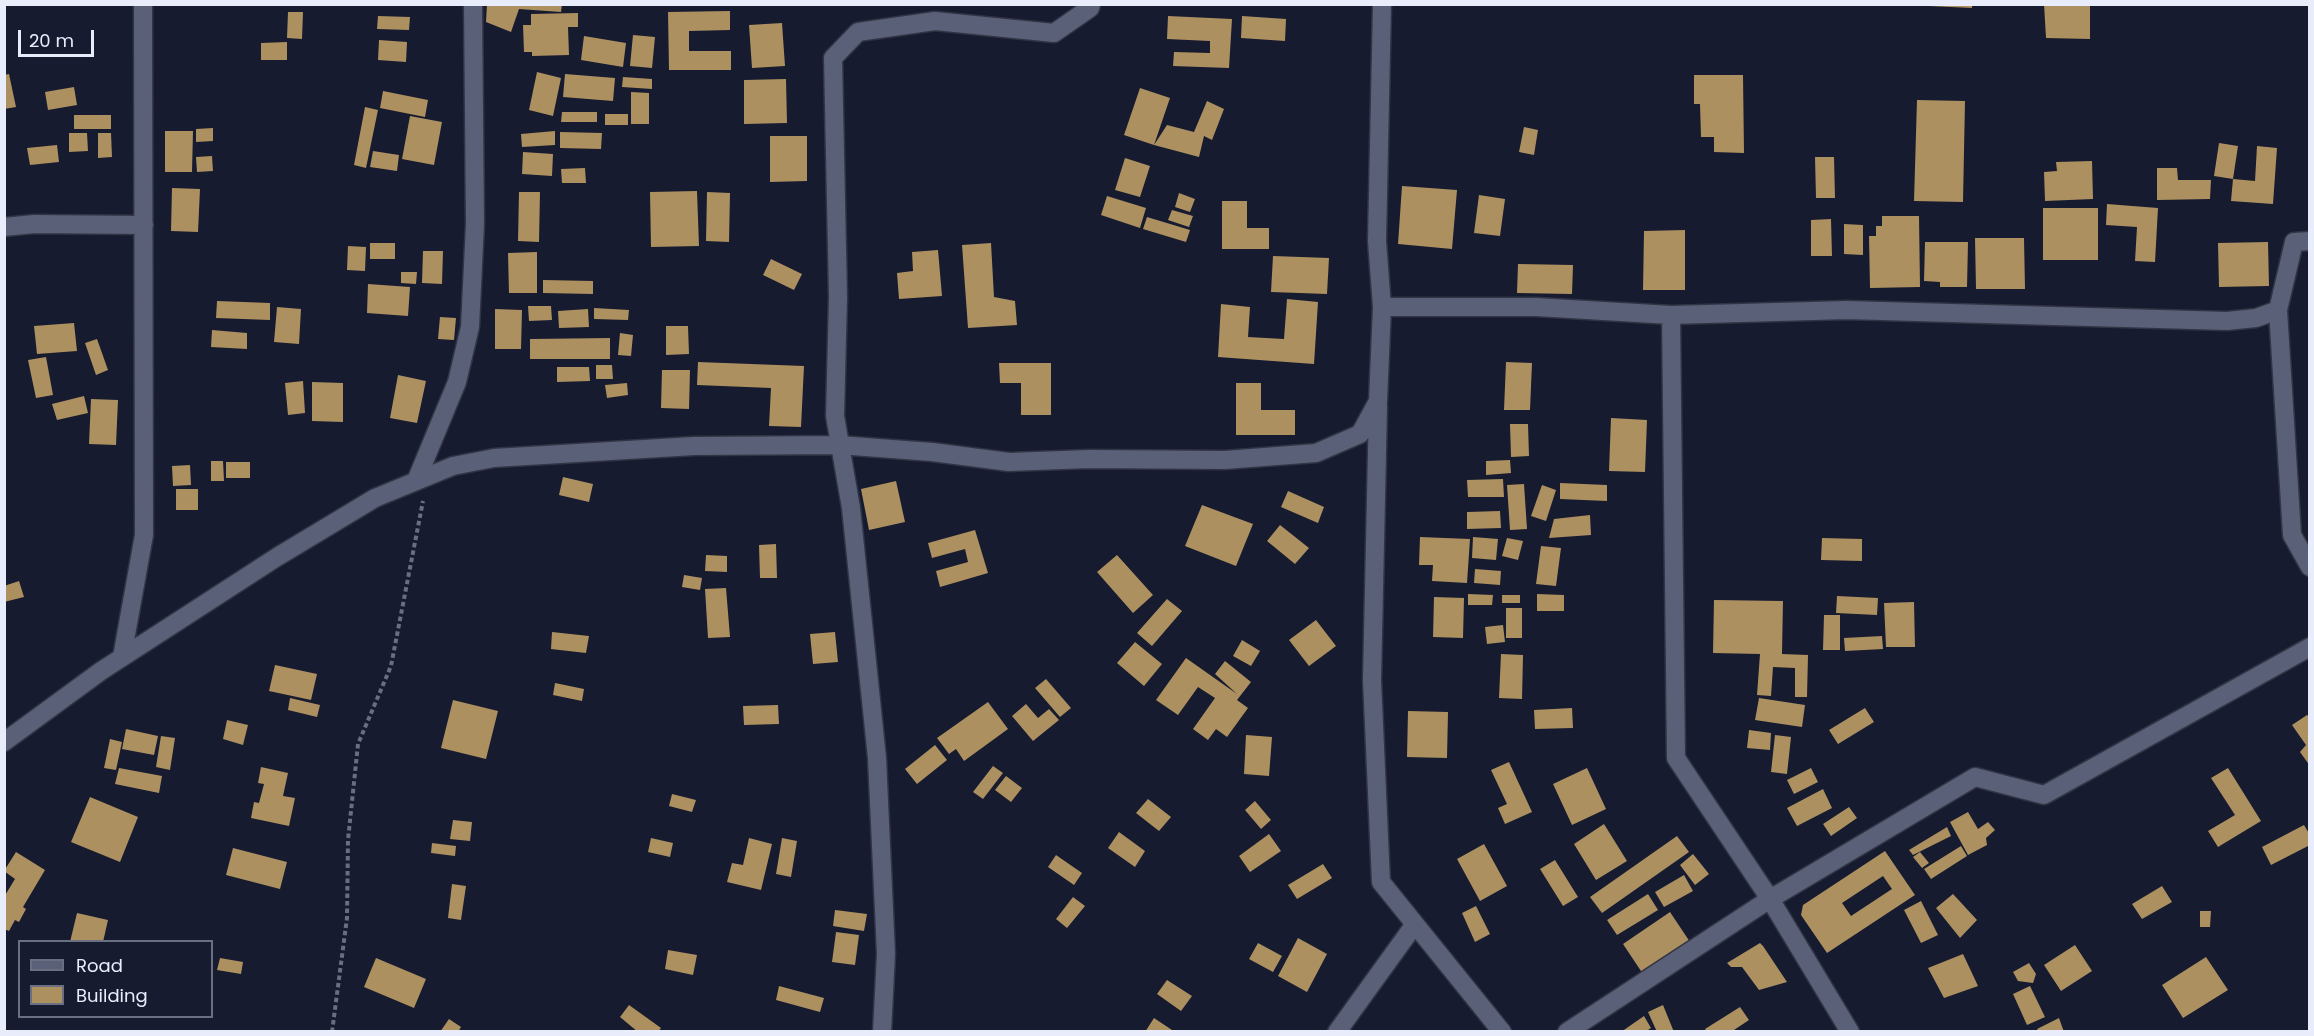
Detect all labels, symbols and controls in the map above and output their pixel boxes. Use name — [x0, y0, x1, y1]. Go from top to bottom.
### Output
scale bar — [21, 18, 98, 56]
text: 20 m — [29, 28, 74, 53]
legend — [18, 940, 213, 1018]
text: Road — [76, 953, 123, 978]
text: Building — [76, 983, 148, 1008]

